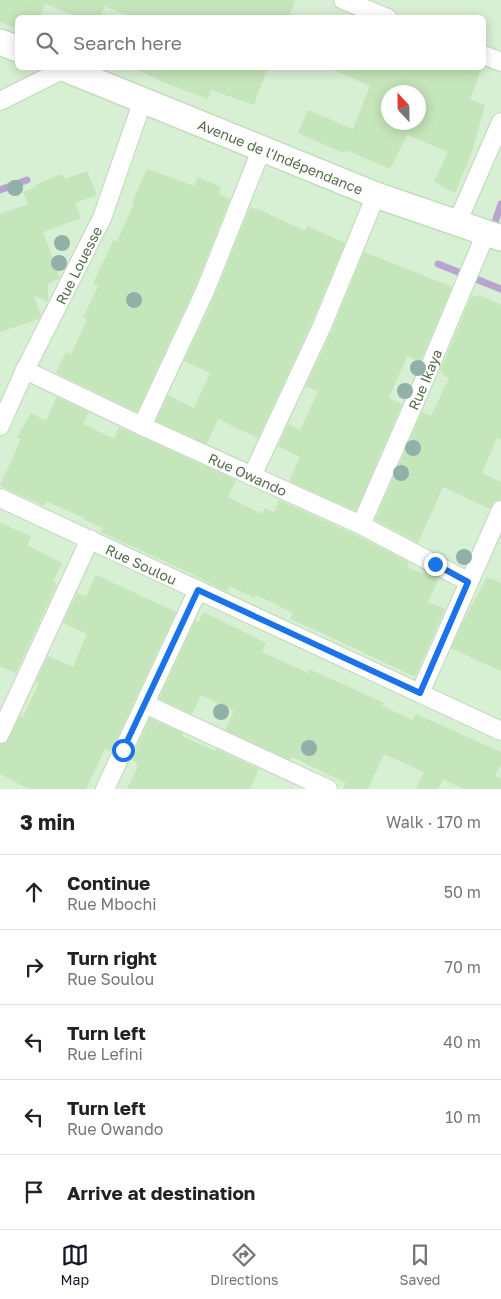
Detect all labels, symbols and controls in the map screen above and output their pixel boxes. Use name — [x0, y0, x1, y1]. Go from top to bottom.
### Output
search box — [15, 15, 486, 70]
icon: search — [33, 29, 61, 57]
text: Search here — [73, 31, 182, 54]
north arrow — [381, 85, 426, 130]
street label: Avenue de l'Indépendance — [196, 115, 366, 197]
street label: Rue Louesse — [51, 223, 105, 307]
street label: Rue Ikaya — [404, 346, 445, 412]
street label: Rue Owando — [206, 449, 290, 499]
street label: Rue Soulou — [103, 540, 180, 588]
route end — [424, 553, 447, 576]
route start — [112, 739, 135, 762]
text: 3 min — [20, 809, 75, 835]
text: Walk · 170 m — [386, 812, 481, 832]
text: Continue — [67, 871, 150, 894]
icon: ahead — [20, 878, 48, 906]
text: 50 m — [444, 882, 481, 902]
text: Rue Mbochi — [67, 894, 157, 914]
text: Turn right — [67, 946, 157, 969]
icon: right — [20, 953, 48, 981]
text: 70 m — [444, 957, 481, 977]
text: Rue Soulou — [67, 969, 154, 989]
text: Turn left — [67, 1021, 146, 1044]
icon: left — [20, 1028, 48, 1056]
text: 40 m — [443, 1032, 481, 1052]
text: Rue Lefini — [67, 1044, 143, 1064]
text: Turn left — [67, 1096, 146, 1119]
icon: left — [20, 1103, 48, 1131]
text: 10 m — [445, 1107, 481, 1127]
text: Rue Owando — [67, 1119, 163, 1139]
icon: arrive — [20, 1178, 48, 1206]
text: Arrive at destination — [67, 1181, 255, 1204]
tab: Map — [61, 1241, 89, 1288]
tab: Directions — [210, 1241, 279, 1288]
tab: Saved — [400, 1241, 440, 1288]

